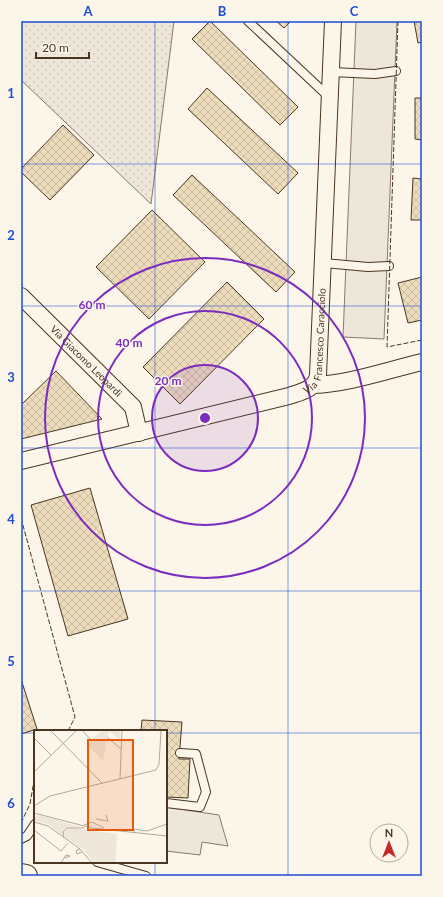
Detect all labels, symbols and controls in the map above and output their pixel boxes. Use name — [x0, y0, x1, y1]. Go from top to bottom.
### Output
text: A — [82, 3, 93, 19]
text: B — [218, 3, 227, 19]
text: C — [350, 3, 359, 19]
scale bar — [36, 34, 89, 60]
text: 20 m — [42, 40, 69, 55]
text: 1 — [7, 85, 15, 101]
text: 2 — [7, 227, 15, 243]
street label: Via Francesco Caracciolo — [301, 288, 328, 396]
text: 60 m — [79, 297, 105, 312]
street label: Via Giacomo Leopardi — [48, 323, 125, 399]
text: 40 m — [116, 335, 142, 350]
text: 3 — [7, 369, 15, 385]
text: 20 m — [155, 373, 181, 388]
centre of rings — [198, 411, 212, 425]
text: 4 — [7, 511, 15, 527]
text: 5 — [7, 653, 15, 669]
inset map — [34, 730, 167, 863]
text: 6 — [7, 795, 15, 811]
north arrow — [369, 823, 409, 863]
text: N — [385, 826, 393, 839]

